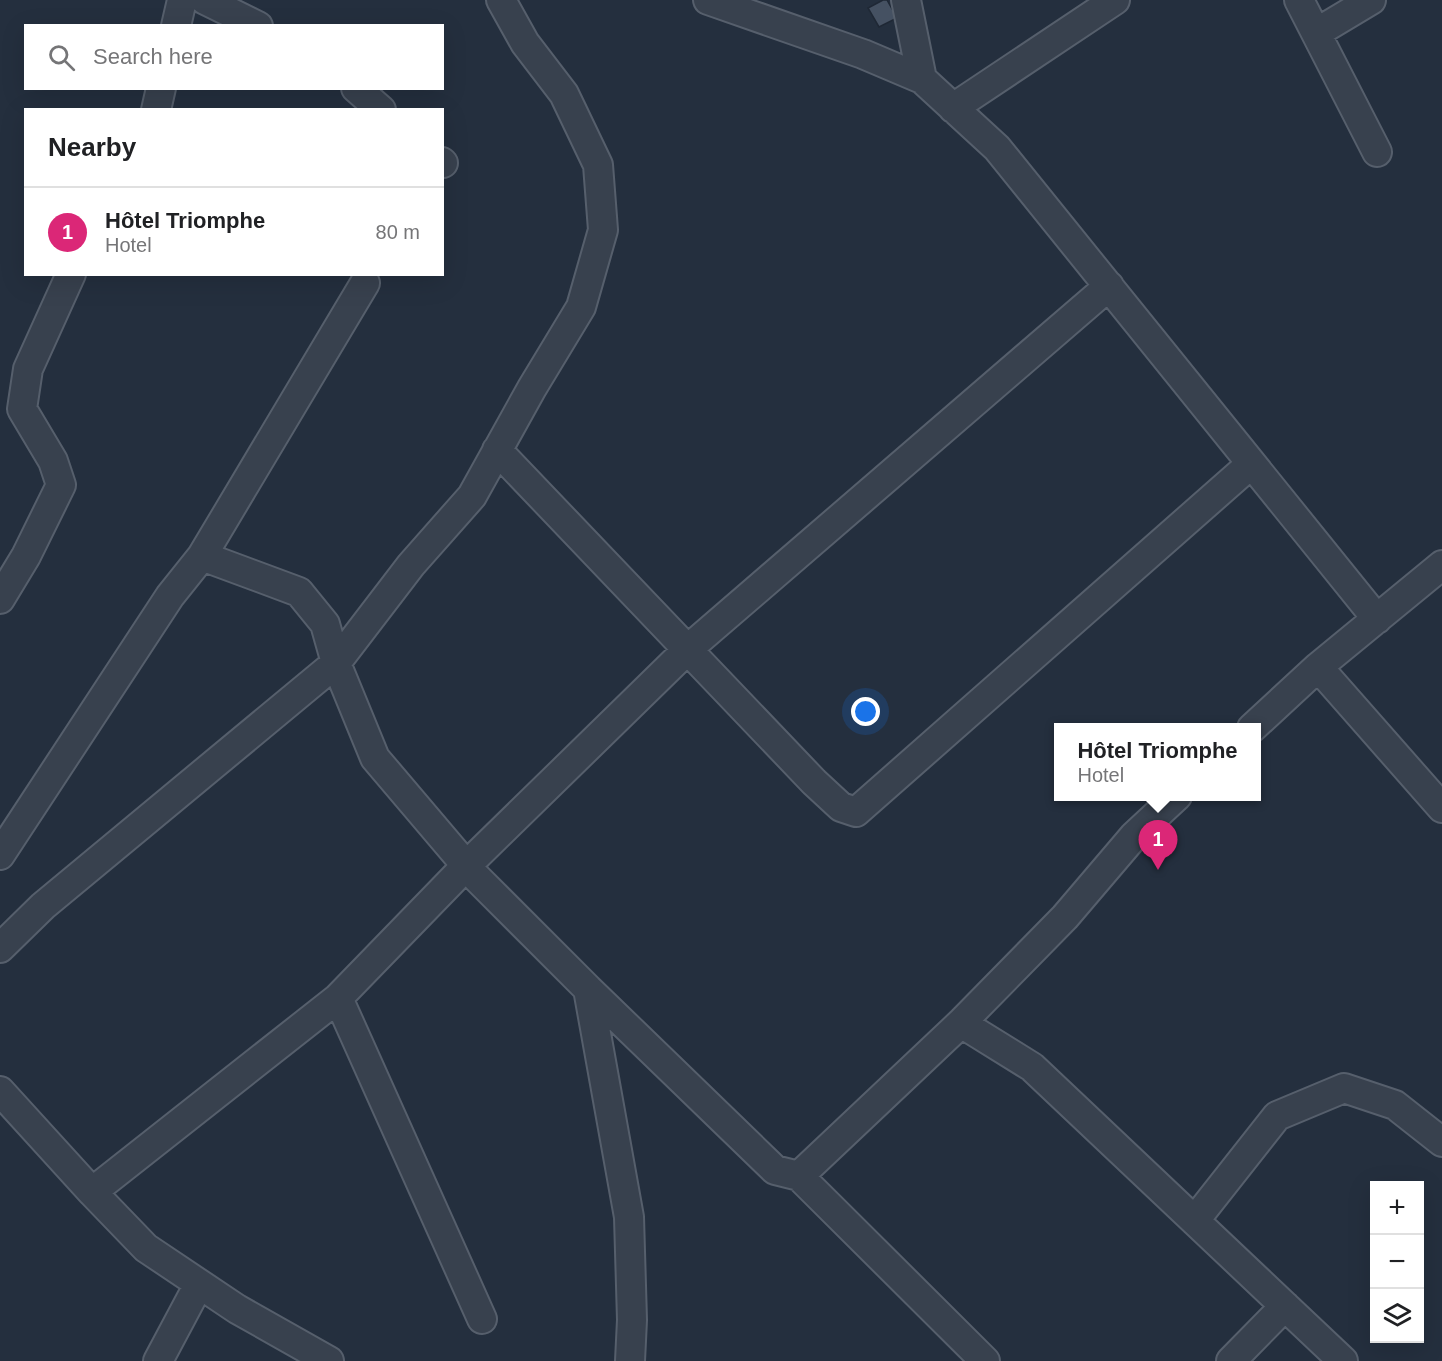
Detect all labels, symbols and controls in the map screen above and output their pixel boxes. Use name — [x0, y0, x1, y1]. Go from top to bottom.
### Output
search box — [24, 24, 444, 90]
icon: search — [45, 41, 78, 74]
text: Search here — [93, 44, 213, 69]
text: Nearby — [48, 132, 136, 162]
text: Hôtel Triomphe — [105, 208, 265, 233]
text: 1 — [62, 221, 73, 243]
text: 80 m — [376, 221, 420, 243]
text: Hotel — [105, 234, 152, 256]
your location — [851, 697, 880, 726]
popup — [1054, 723, 1261, 801]
text: Hôtel Triomphe — [1077, 738, 1238, 763]
text: Hotel — [1077, 764, 1124, 786]
pin: 1 — [1138, 820, 1178, 870]
map controls — [1370, 1181, 1424, 1343]
button: + — [1370, 1181, 1424, 1235]
button: − — [1370, 1235, 1424, 1289]
button: layers — [1370, 1289, 1424, 1343]

